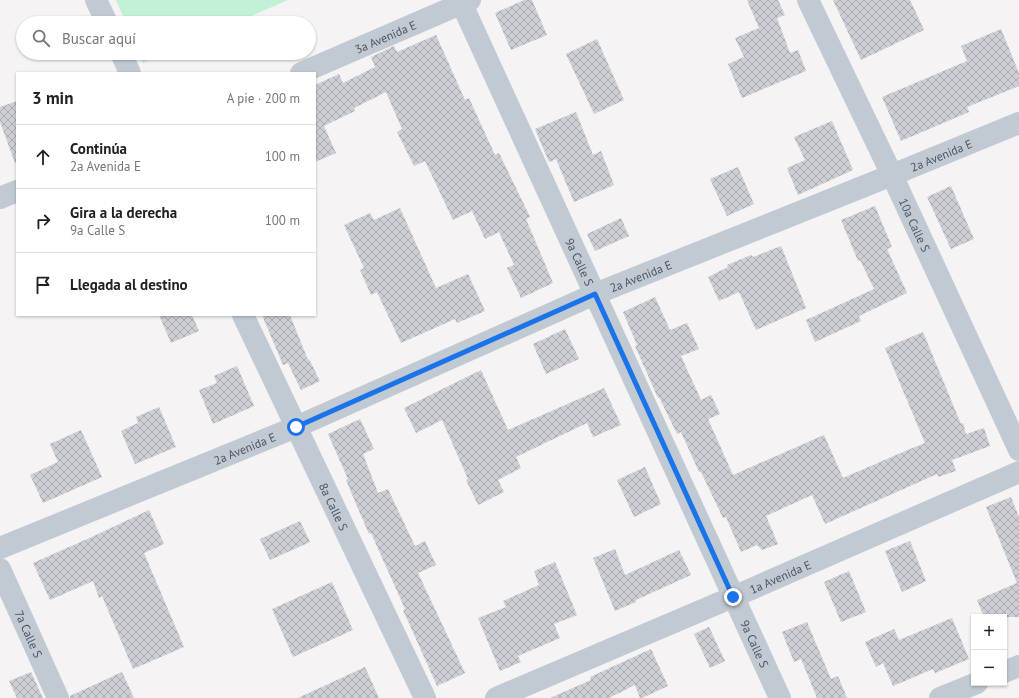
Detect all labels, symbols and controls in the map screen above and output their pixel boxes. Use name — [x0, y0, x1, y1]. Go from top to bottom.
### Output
search box — [16, 16, 316, 60]
street label: 3a Avenida E — [352, 17, 419, 56]
icon: search — [30, 27, 52, 49]
text: Buscar aquí — [62, 29, 136, 48]
text: 3 min — [32, 87, 73, 109]
text: A pie · 200 m — [227, 90, 300, 107]
street label: 2a Avenida E — [908, 136, 974, 174]
text: Continúa — [70, 139, 127, 158]
icon: ahead — [32, 146, 54, 168]
text: 100 m — [265, 148, 300, 165]
text: 2a Avenida E — [70, 158, 141, 175]
street label: 10a Calle S — [896, 196, 934, 254]
text: Gira a la derecha — [70, 203, 177, 222]
icon: right — [32, 210, 54, 232]
text: 100 m — [265, 212, 300, 229]
text: 9a Calle S — [70, 222, 125, 239]
street label: 9a Calle S — [563, 235, 597, 288]
street label: 2a Avenida E — [607, 257, 674, 295]
icon: arrive — [32, 274, 54, 296]
text: Llegada al destino — [70, 275, 188, 294]
route start — [287, 418, 305, 436]
street label: 2a Avenida E — [211, 429, 278, 467]
street label: 8a Calle S — [316, 480, 352, 533]
street label: 1a Avenida E — [747, 556, 813, 596]
route end — [724, 588, 742, 606]
street label: 7a Calle S — [12, 608, 46, 660]
map controls — [971, 614, 1007, 686]
button: + — [971, 614, 1007, 650]
street label: 9a Calle S — [738, 617, 773, 670]
button: − — [971, 650, 1007, 686]

